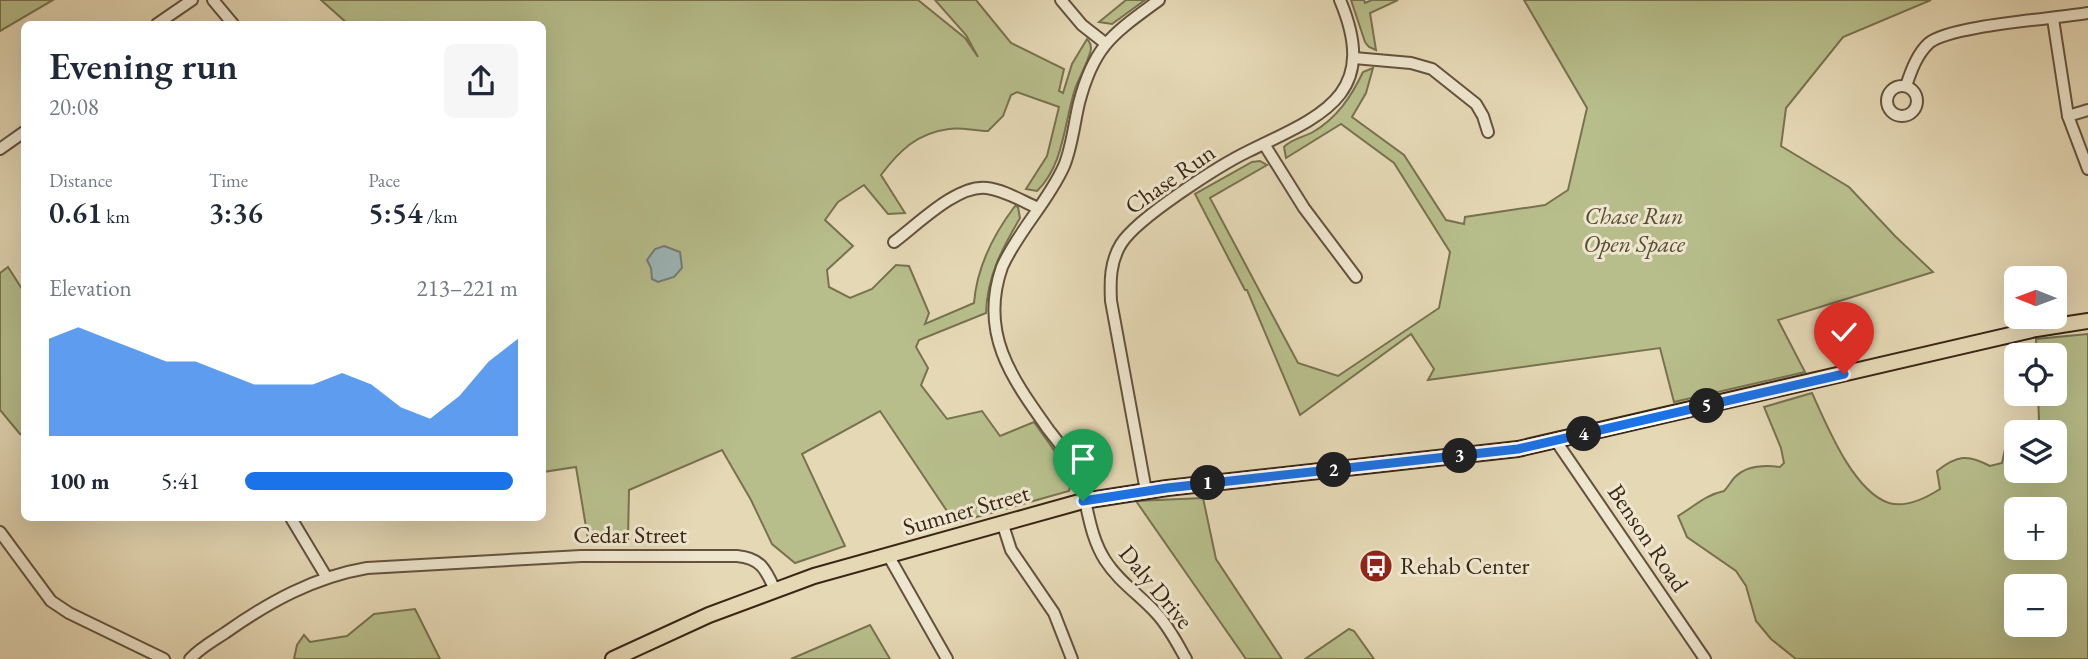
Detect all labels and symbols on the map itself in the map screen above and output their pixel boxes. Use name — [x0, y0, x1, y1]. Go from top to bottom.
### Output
street label: Chase Run — [1119, 136, 1221, 221]
park label: Chase Run Open Space — [1583, 200, 1686, 259]
north arrow — [2004, 266, 2067, 329]
pin — [1814, 302, 1874, 374]
pin: 5 — [1690, 388, 1724, 424]
pin: 4 — [1566, 416, 1602, 452]
pin — [1053, 429, 1113, 501]
pin: 3 — [1442, 438, 1478, 474]
pin: 2 — [1316, 452, 1352, 488]
pin: 1 — [1190, 466, 1226, 500]
street label: Sumner Street — [899, 477, 1033, 542]
street label: Benson Road — [1601, 478, 1696, 598]
street label: Cedar Street — [573, 519, 687, 550]
street label: Daly Drive — [1112, 538, 1200, 635]
bus stop icon: Rehab Center — [1357, 547, 1395, 585]
place label: Rehab Center — [1400, 550, 1530, 581]

